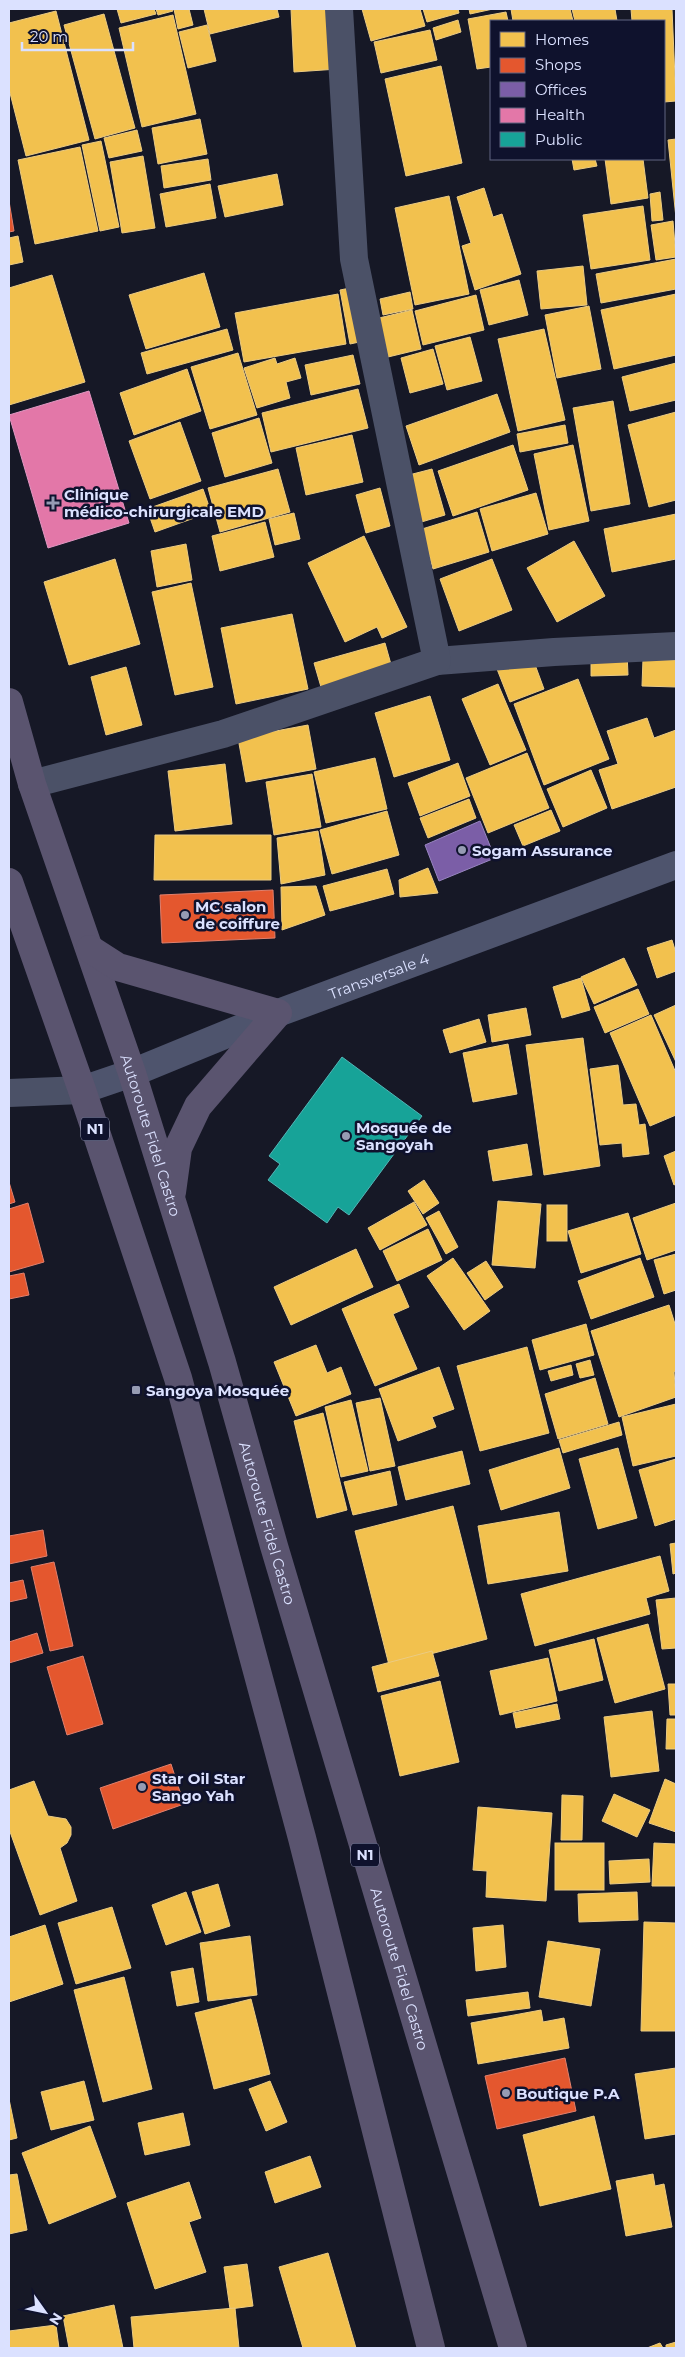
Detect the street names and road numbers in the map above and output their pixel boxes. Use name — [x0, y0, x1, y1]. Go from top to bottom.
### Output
street label: Transversale 4 — [326, 948, 432, 1003]
street label: Autoroute Fidel Castro — [117, 1052, 186, 1219]
road number: N1 — [81, 1118, 109, 1140]
street label: Autoroute Fidel Castro — [235, 1439, 300, 1607]
road number: N1 — [351, 1844, 379, 1866]
street label: Autoroute Fidel Castro — [367, 1885, 433, 2052]

